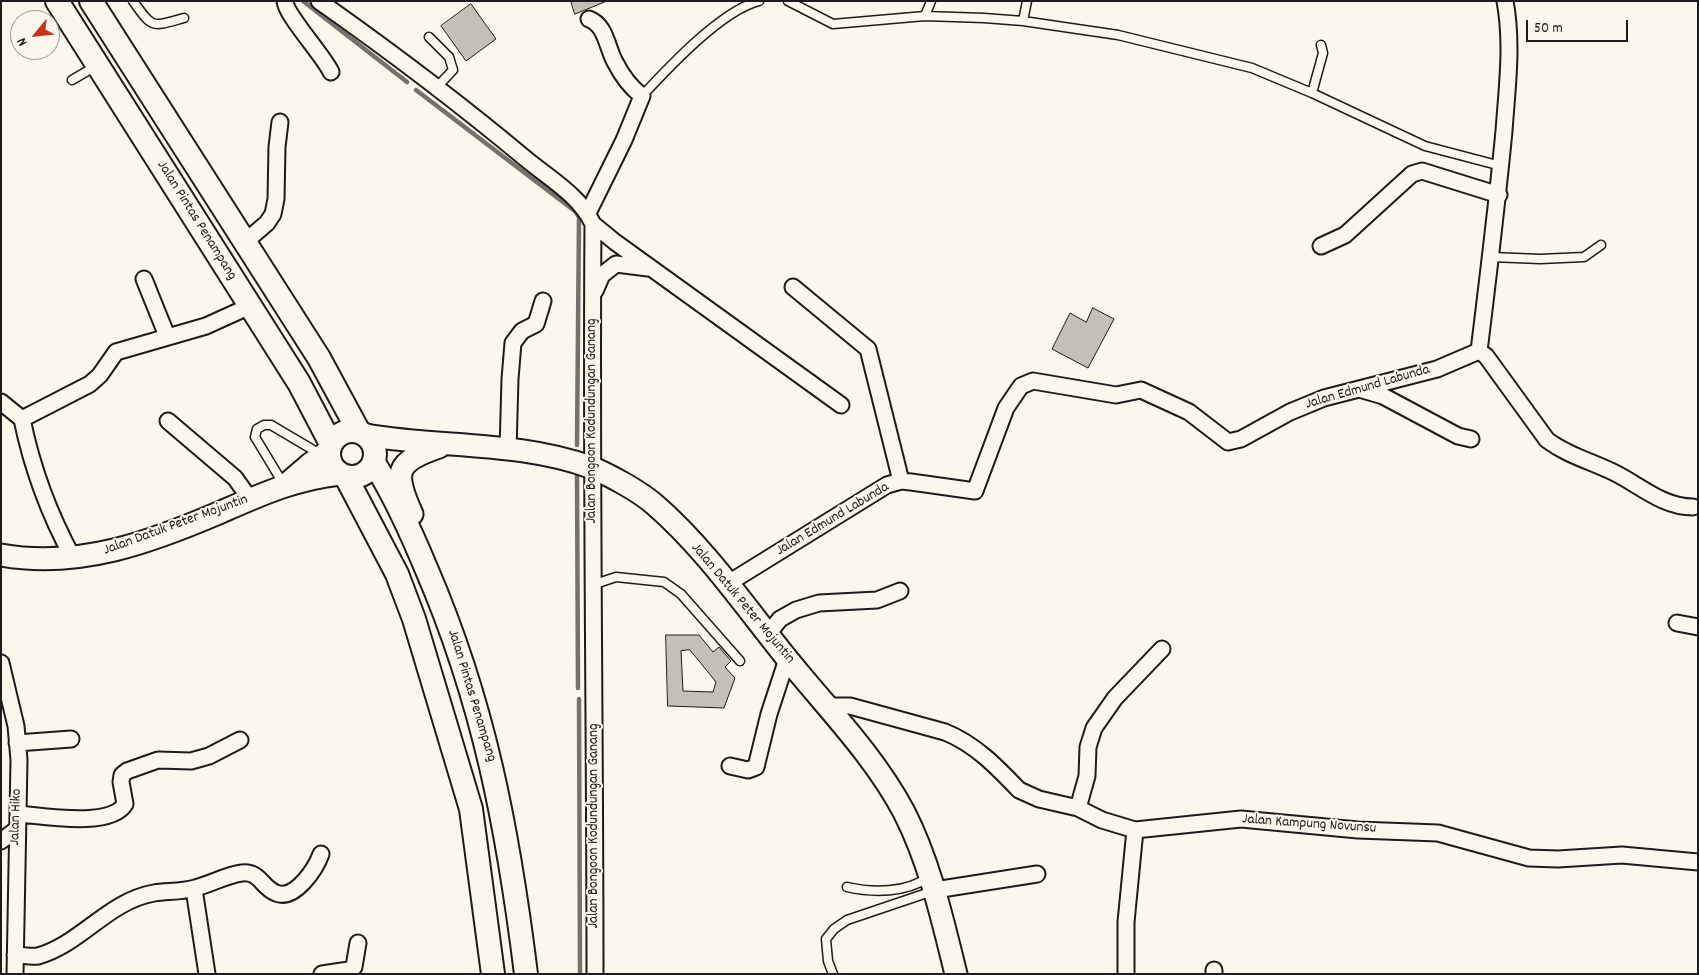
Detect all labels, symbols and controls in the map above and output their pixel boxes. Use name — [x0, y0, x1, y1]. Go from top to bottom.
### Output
north arrow — [10, 10, 60, 60]
scale bar — [1529, 10, 1632, 42]
text: 50 m — [1534, 18, 1563, 40]
text: N — [12, 34, 33, 49]
street label: Jalan Pintas Penampang — [152, 158, 240, 284]
street label: Jalan Bongoon Kodundungan Ganang — [584, 319, 602, 523]
street label: Jalan Edmund Labunda — [1304, 362, 1432, 414]
street label: Jalan Edmund Labunda — [773, 479, 893, 561]
street label: Jalan Datuk Peter Mojuntin — [101, 491, 251, 561]
street label: Jalan Datuk Peter Mojuntin — [686, 540, 798, 668]
street label: Jalan Pintas Penampang — [442, 628, 500, 764]
street label: Jalan Bongoon Kodundungan Ganang — [586, 724, 604, 928]
street label: Jalan Hiko — [7, 788, 27, 846]
street label: Jalan Kampung Novunsu — [1241, 811, 1377, 839]

